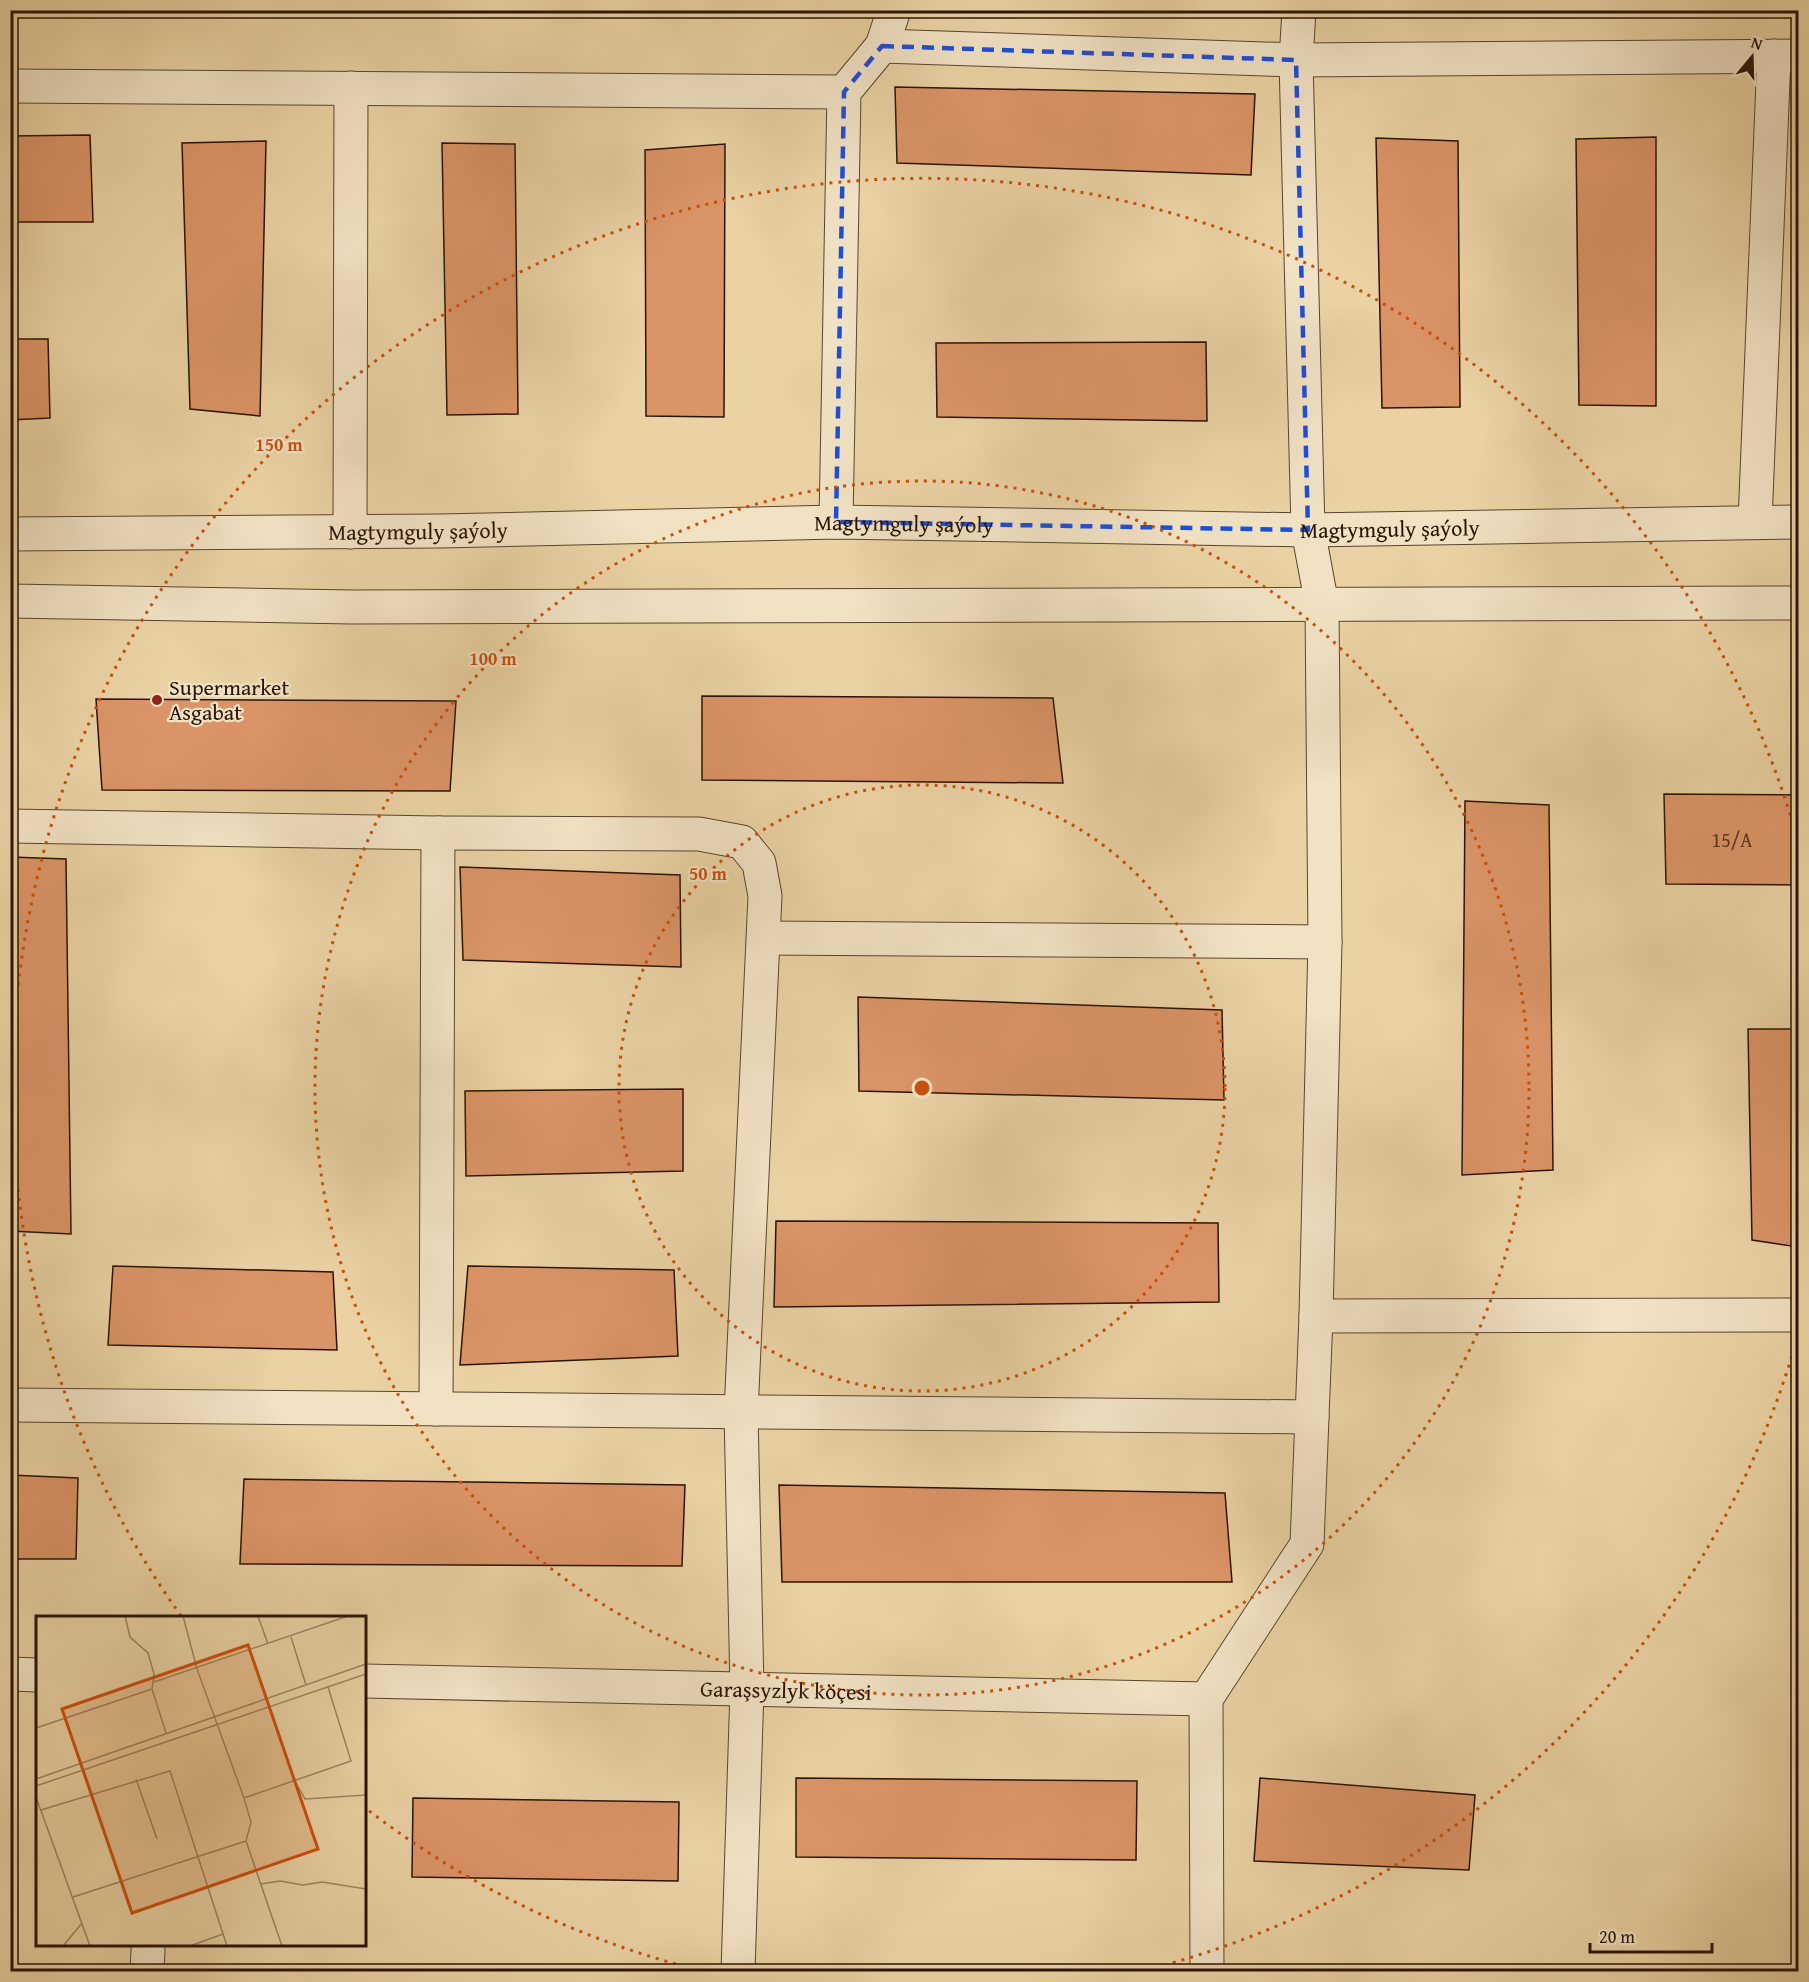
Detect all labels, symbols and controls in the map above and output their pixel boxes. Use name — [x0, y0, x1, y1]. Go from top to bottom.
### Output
north arrow — [1722, 27, 1782, 87]
text: N — [1748, 30, 1766, 56]
text: 150 m — [255, 431, 303, 458]
street label: Magtymguly şaýoly — [814, 506, 994, 541]
street label: Magtymguly şaýoly — [1300, 511, 1480, 546]
street label: Magtymguly şaýoly — [328, 513, 508, 548]
text: 100 m — [469, 645, 517, 672]
place label: Supermarket Asgabat — [169, 671, 289, 728]
marker: Supermarket Asgabat — [150, 693, 164, 707]
house number: 15/A — [1712, 825, 1752, 854]
text: 50 m — [689, 860, 728, 887]
centre of rings — [912, 1078, 932, 1098]
inset map — [36, 1616, 366, 1946]
street label: Garaşsyzlyk köçesi — [700, 1672, 872, 1708]
scale bar — [1590, 1916, 1712, 1954]
text: 20 m — [1599, 1923, 1635, 1950]

